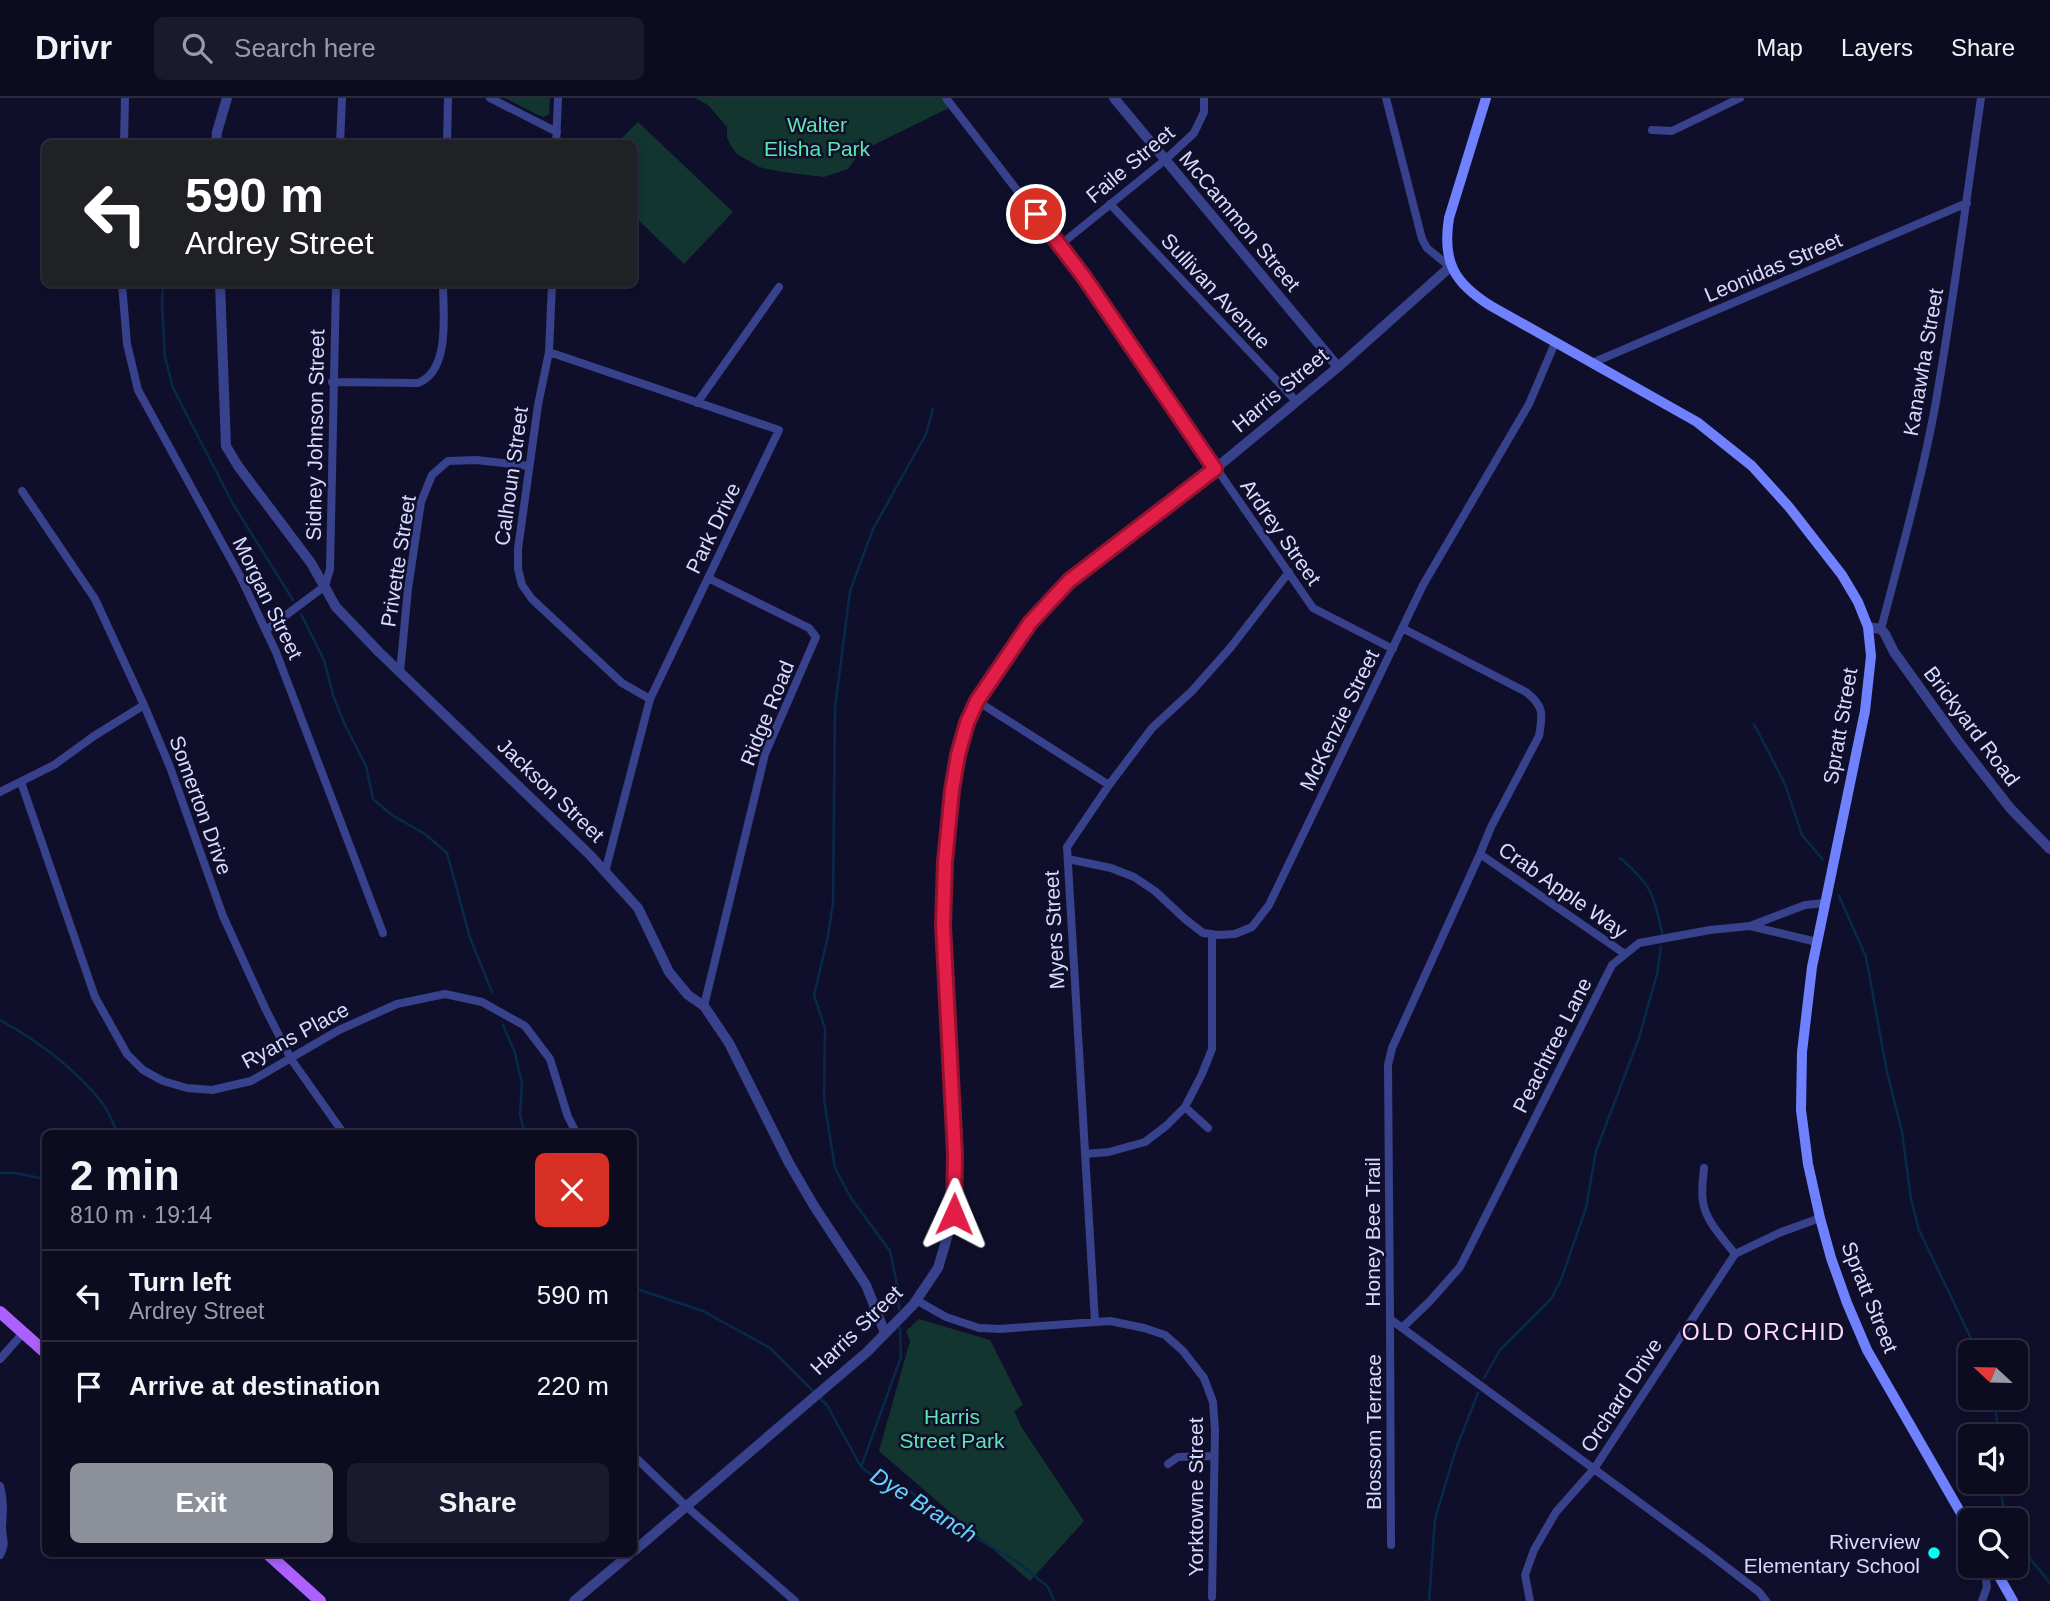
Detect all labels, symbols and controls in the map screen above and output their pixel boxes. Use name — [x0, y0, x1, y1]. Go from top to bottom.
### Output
search box — [154, 17, 644, 80]
text: Drivr — [35, 29, 112, 66]
icon: search — [178, 29, 216, 67]
text: Search here — [234, 33, 376, 63]
text: Map — [1756, 34, 1803, 61]
text: Layers — [1841, 34, 1913, 61]
text: Share — [1951, 34, 2015, 61]
park label: Walter Elisha Park — [764, 113, 871, 160]
street label: Faile Street — [1081, 121, 1179, 207]
street label: McCammon Street — [1175, 147, 1305, 296]
icon: left — [70, 168, 161, 259]
text: 590 m — [185, 168, 324, 222]
pin — [1006, 184, 1066, 244]
icon: arrive — [1017, 195, 1055, 233]
text: Ardrey Street — [185, 225, 374, 261]
street label: Leonidas Street — [1701, 228, 1845, 306]
street label: Sullivan Avenue — [1157, 229, 1275, 353]
street label: Kanawha Street — [1899, 286, 1947, 438]
street label: Sidney Johnson Street — [302, 329, 328, 541]
street label: Harris Street — [1227, 343, 1333, 437]
street label: Calhoun Street — [490, 405, 532, 547]
street label: Ardrey Street — [1236, 475, 1326, 589]
street label: Park Drive — [681, 479, 745, 577]
street label: Privette Street — [376, 493, 420, 629]
street label: Morgan Street — [228, 533, 308, 663]
street label: McKenzie Street — [1295, 646, 1383, 794]
street label: Ridge Road — [736, 657, 798, 769]
street label: Brickyard Road — [1920, 662, 2024, 790]
street label: Spratt Street — [1818, 666, 1862, 786]
street label: Somerton Drive — [165, 733, 237, 877]
street label: Jackson Street — [493, 733, 609, 847]
street label: Crab Apple Way — [1495, 837, 1632, 943]
street label: Myers Street — [1039, 870, 1069, 990]
street label: Peachtree Lane — [1508, 974, 1596, 1116]
street label: Ryans Place — [238, 997, 352, 1073]
text: 2 min — [70, 1152, 180, 1199]
button: close — [535, 1153, 609, 1227]
street label: Honey Bee Trail — [1361, 1157, 1384, 1307]
position arrow — [917, 1177, 991, 1251]
text: 810 m · 19:14 — [70, 1202, 212, 1228]
street label: Spratt Street — [1837, 1238, 1903, 1356]
text: Turn left — [129, 1267, 231, 1297]
icon: left — [70, 1277, 108, 1315]
text: 590 m — [537, 1280, 609, 1310]
street label: Harris Street — [806, 1281, 906, 1379]
text: Ardrey Street — [129, 1298, 265, 1324]
district label: OLD ORCHID — [1682, 1319, 1846, 1345]
street label: Orchard Drive — [1576, 1334, 1666, 1456]
north arrow — [1958, 1340, 2028, 1410]
map controls — [1958, 1340, 2028, 1578]
street label: Blossom Terrace — [1362, 1354, 1385, 1510]
icon: arrive — [70, 1368, 108, 1406]
text: Arrive at destination — [129, 1371, 380, 1401]
text: 220 m — [537, 1371, 609, 1401]
park label: Harris Street Park — [899, 1405, 1005, 1452]
street label: Yorktowne Street — [1184, 1417, 1207, 1577]
button: sound — [1958, 1424, 2028, 1494]
water label: Dye Branch — [866, 1462, 982, 1548]
button: Exit — [70, 1463, 333, 1543]
button: Share — [347, 1463, 609, 1543]
button: search — [1958, 1508, 2028, 1578]
place label: Riverview Elementary School — [1744, 1530, 1921, 1577]
marker: Riverview Elementary School — [1926, 1545, 1942, 1561]

